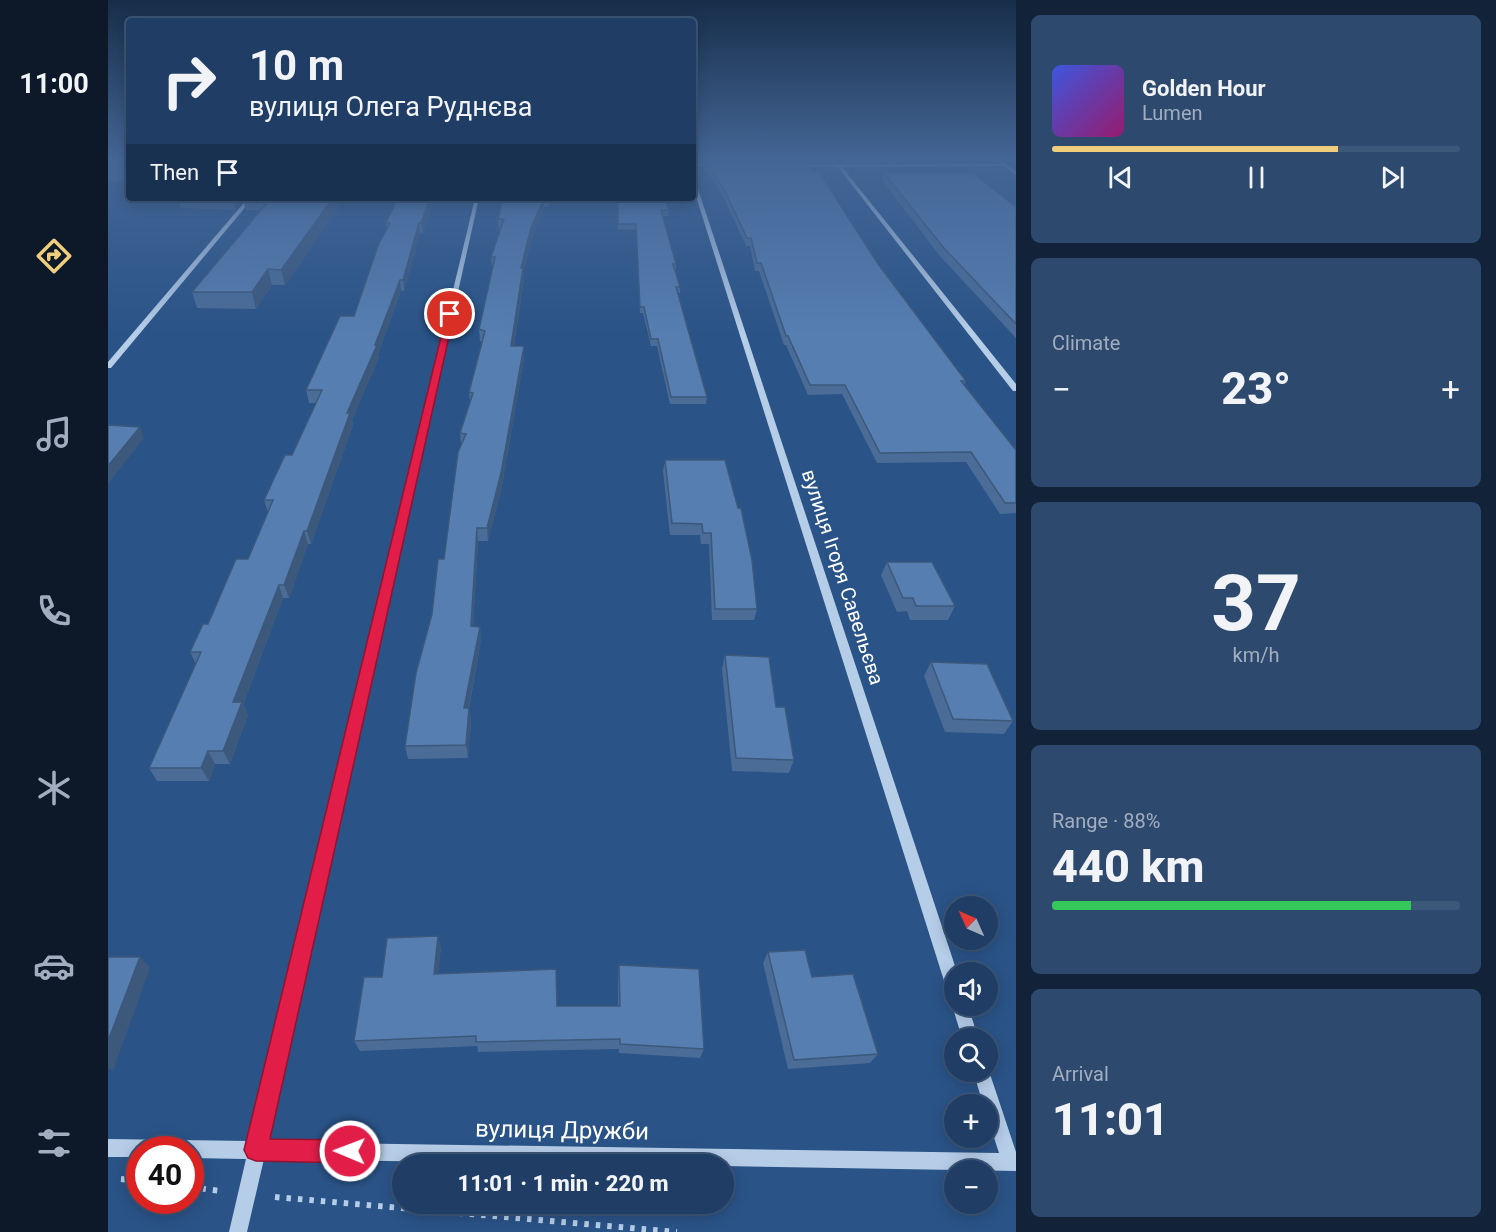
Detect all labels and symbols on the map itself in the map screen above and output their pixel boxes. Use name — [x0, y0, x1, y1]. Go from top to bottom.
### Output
pin — [424, 288, 475, 339]
street label: вулиця Ігоря Савельєва — [797, 466, 889, 688]
north arrow — [944, 896, 998, 950]
street label: вулиця Дружби — [475, 1114, 649, 1146]
position arrow — [318, 1119, 382, 1183]
speed limit sign: 40 — [126, 1136, 204, 1214]

